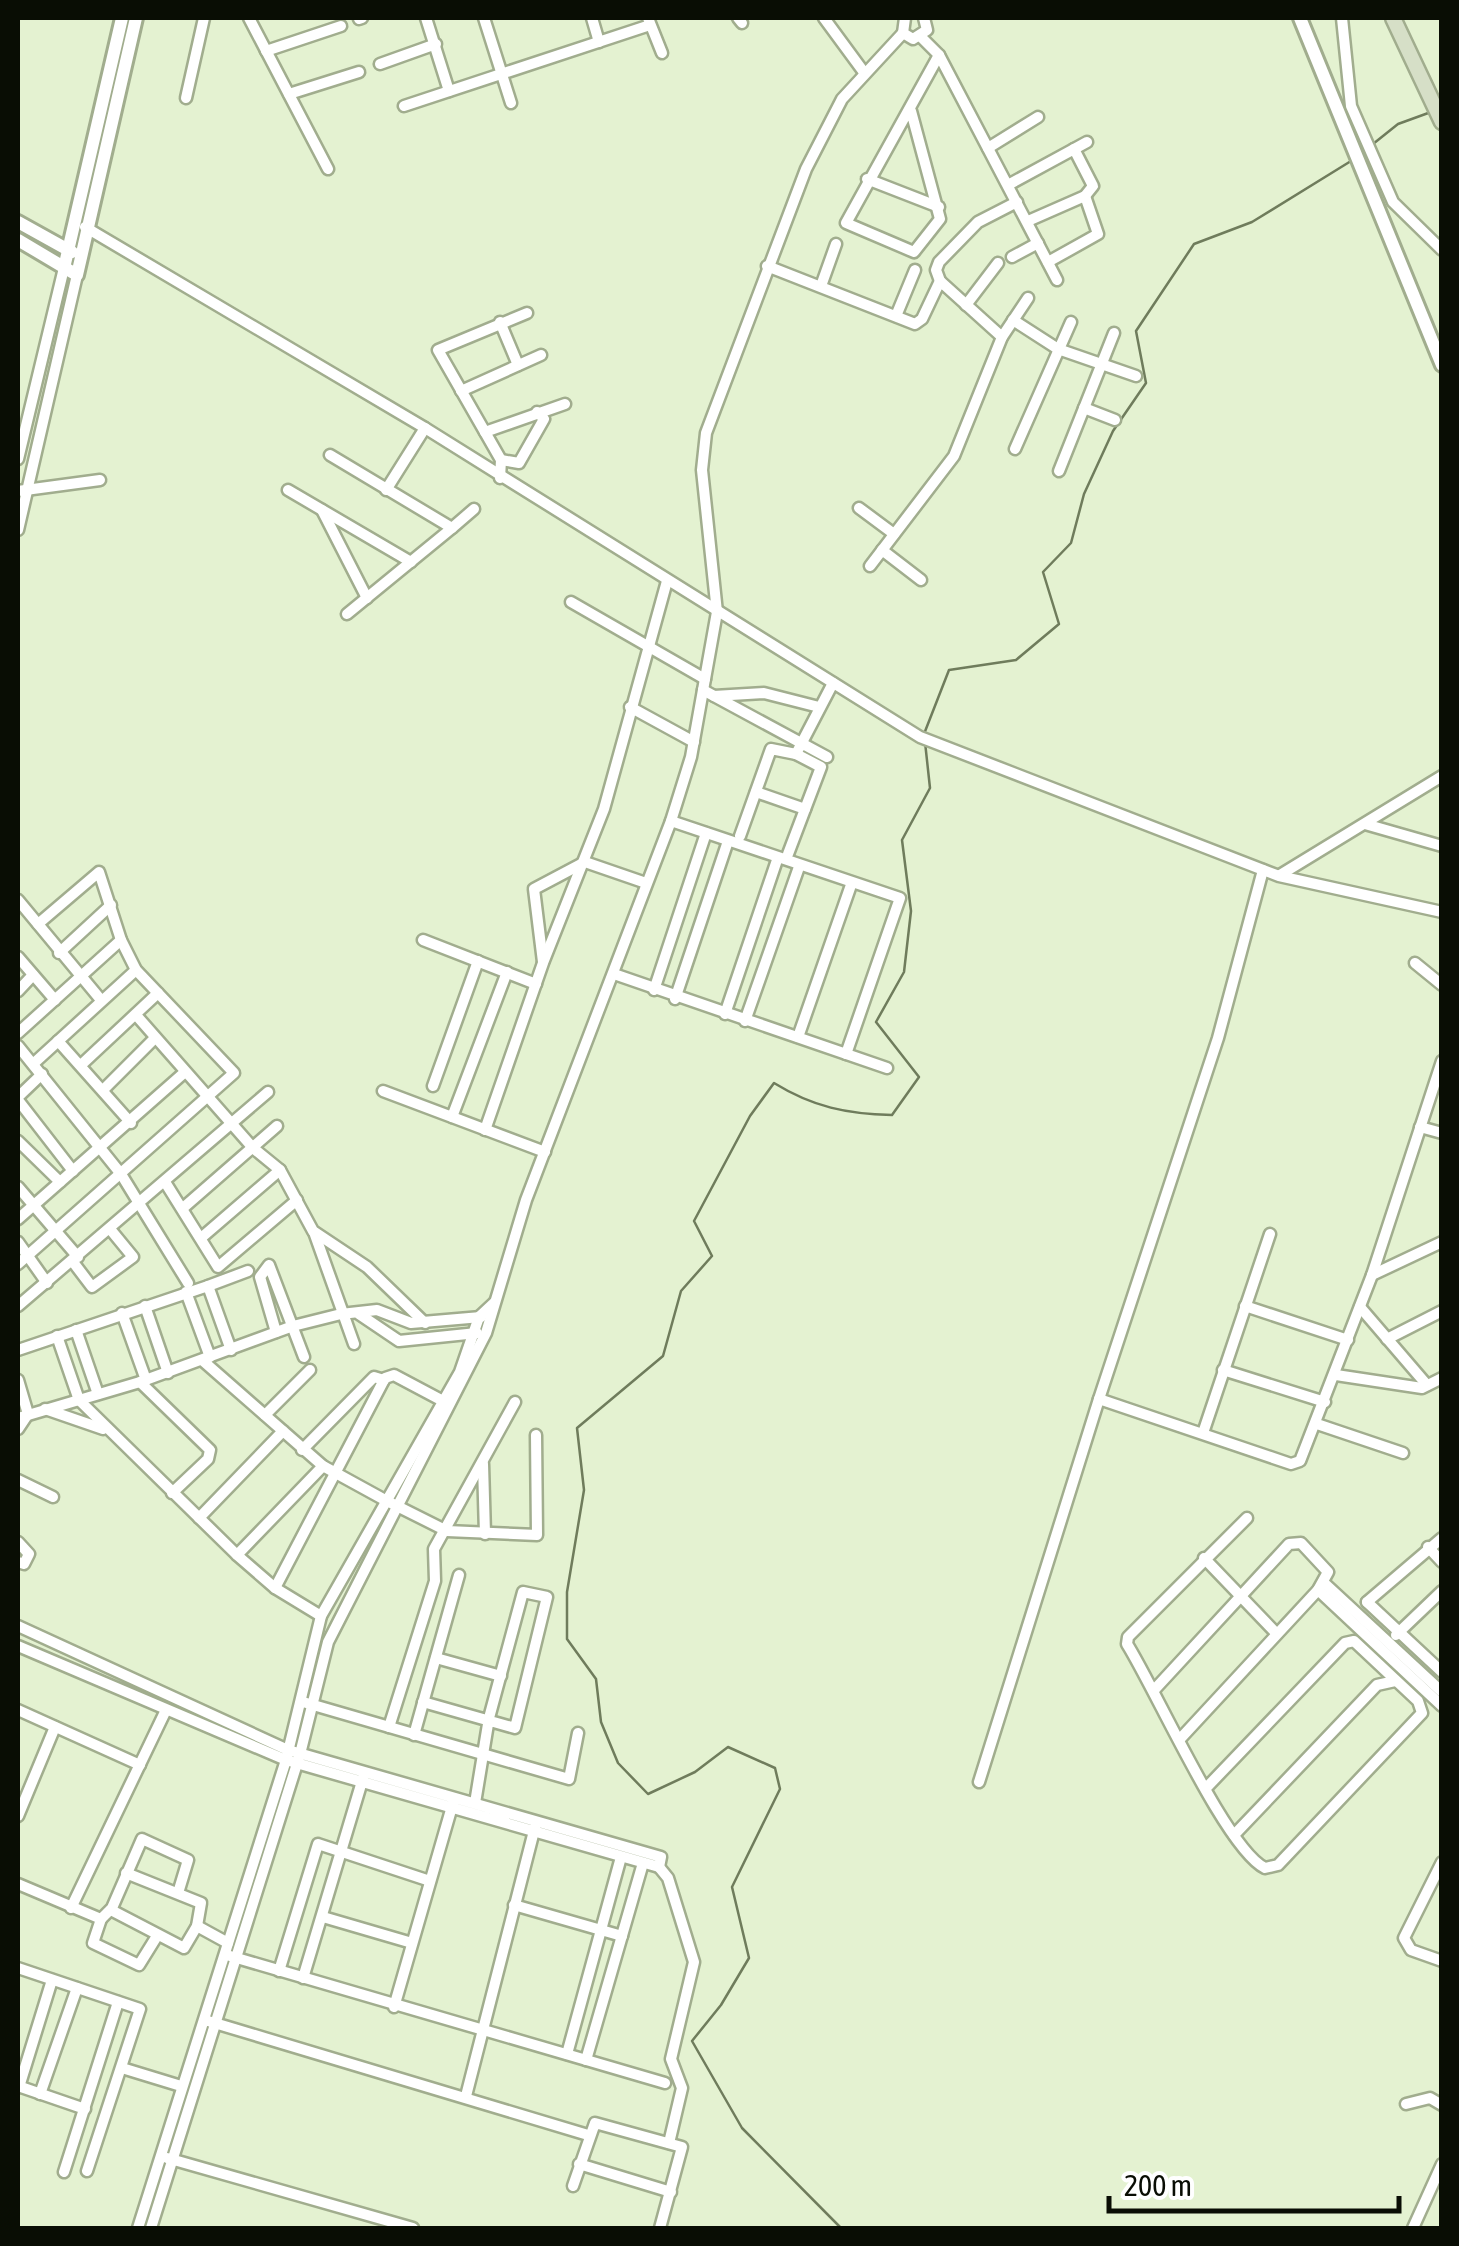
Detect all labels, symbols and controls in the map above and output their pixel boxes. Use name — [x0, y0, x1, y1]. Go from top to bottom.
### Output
scale bar — [1109, 2151, 1399, 2213]
text: 200 m — [1124, 2168, 1192, 2202]

